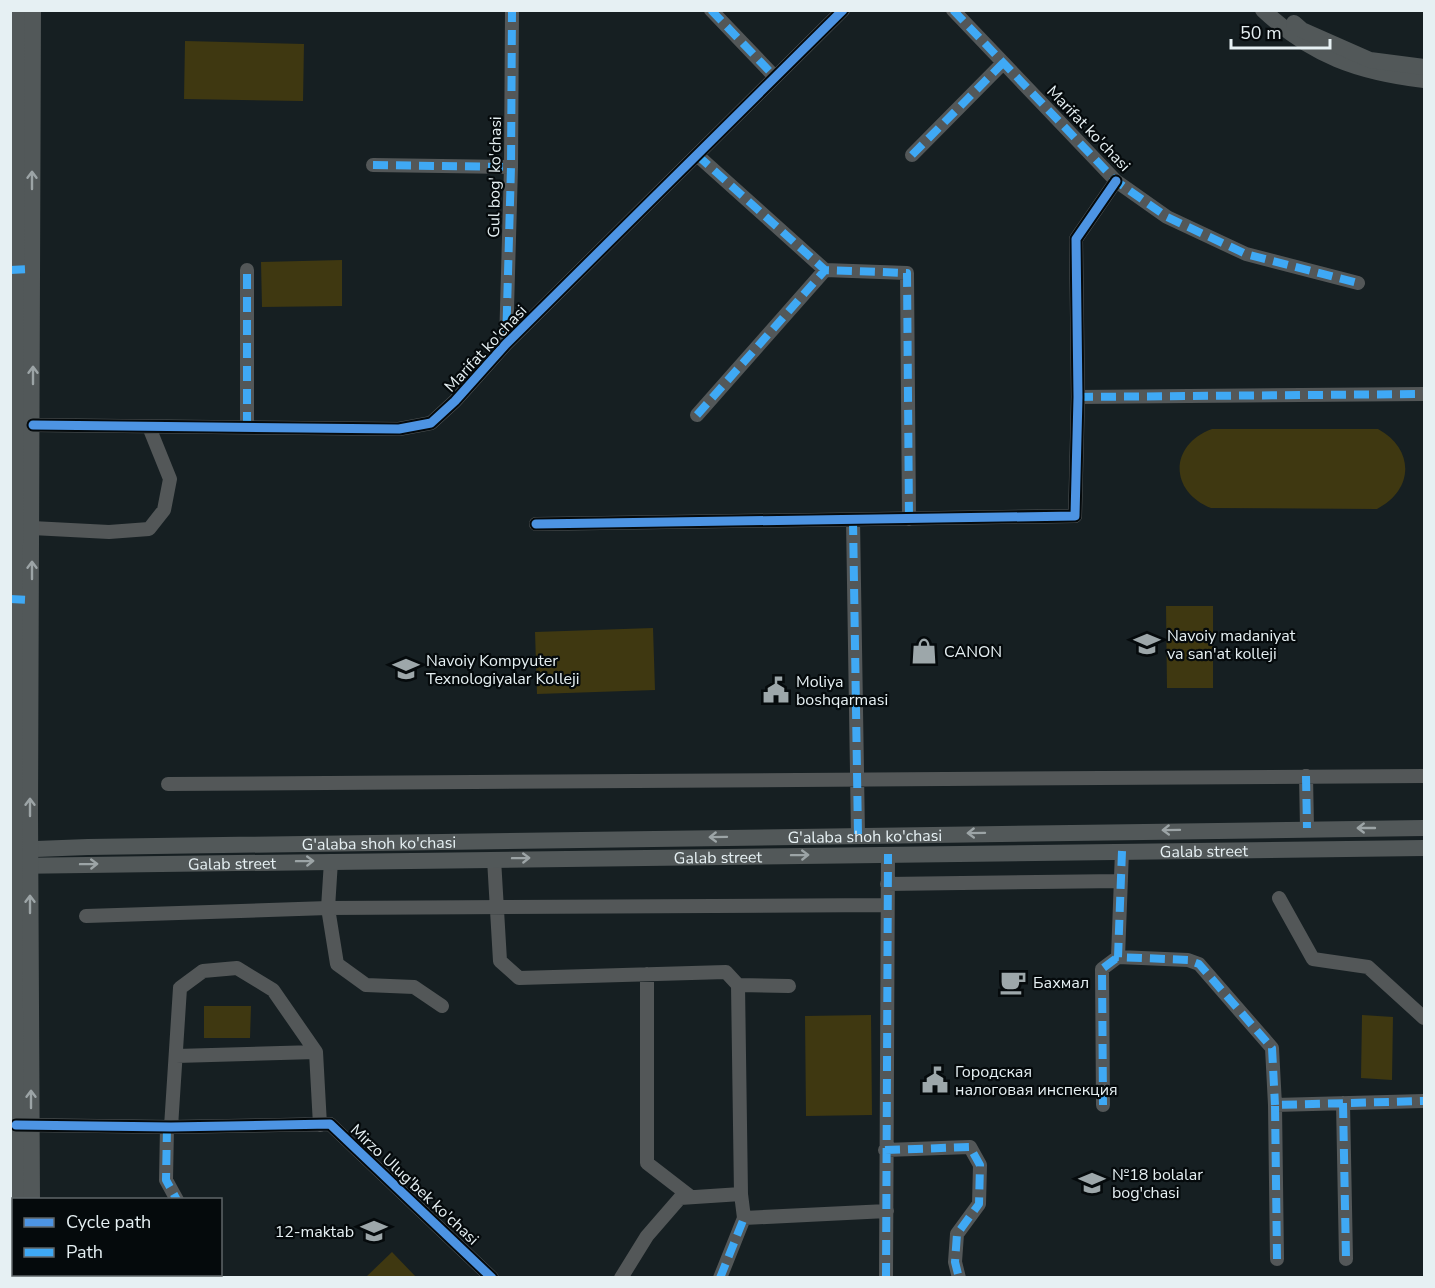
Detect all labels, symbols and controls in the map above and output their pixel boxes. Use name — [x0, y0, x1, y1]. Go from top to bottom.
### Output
scale bar — [1231, 12, 1330, 50]
text: 50 m — [1240, 21, 1282, 45]
street label: Marifat ko'chasi — [1042, 81, 1135, 176]
street label: Gul bog' ko'chasi — [483, 116, 507, 238]
one-way arrow — [27, 171, 38, 191]
street label: Marifat ko'chasi — [440, 300, 532, 397]
one-way arrow — [27, 366, 38, 386]
one-way arrow — [26, 561, 38, 581]
place label: Navoiy madaniyat va san'at kolleji — [1167, 625, 1296, 665]
school or university icon: Navoiy madaniyat va san'at kolleji — [1132, 629, 1162, 659]
shop icon: CANON — [909, 636, 939, 666]
place label: CANON — [944, 641, 1002, 663]
place label: Navoiy Kompyuter Texnologiyalar Kolleji — [426, 650, 580, 690]
school or university icon: Navoiy Kompyuter Texnologiyalar Kolleji — [391, 654, 421, 684]
place label: Moliya boshqarmasi — [796, 671, 888, 711]
public building icon: Moliya boshqarmasi — [761, 675, 791, 705]
one-way arrow — [24, 798, 36, 818]
one-way arrow — [1357, 822, 1377, 834]
one-way arrow — [1162, 824, 1182, 836]
street label: G'alaba shoh ko'chasi — [788, 825, 942, 849]
one-way arrow — [967, 827, 987, 839]
street label: G'alaba shoh ko'chasi — [302, 832, 456, 856]
one-way arrow — [709, 832, 729, 843]
street label: Galab street — [1160, 840, 1249, 863]
street label: Galab street — [674, 846, 763, 870]
one-way arrow — [789, 849, 809, 861]
street label: Galab street — [188, 853, 277, 876]
one-way arrow — [510, 853, 530, 864]
one-way arrow — [294, 855, 314, 867]
one-way arrow — [78, 858, 98, 870]
one-way arrow — [25, 895, 36, 915]
cafe icon: Бахмал — [998, 967, 1028, 997]
place label: Бахмал — [1033, 972, 1089, 994]
place label: Городская налоговая инспекция — [955, 1061, 1118, 1101]
public building icon: Городская налоговая инспекция — [920, 1065, 950, 1095]
one-way arrow — [25, 1090, 37, 1110]
street label: Mirzo Ulug'bek ko'chasi — [345, 1119, 483, 1250]
place label: №18 bolalar bog'chasi — [1112, 1164, 1203, 1204]
school or university icon: №18 bolalar bog'chasi — [1077, 1168, 1107, 1198]
legend — [12, 1198, 222, 1276]
text: Cycle path — [66, 1210, 151, 1234]
school or university icon: 12-maktab — [359, 1216, 389, 1246]
place label: 12-maktab — [275, 1221, 354, 1243]
text: Path — [66, 1240, 103, 1264]

